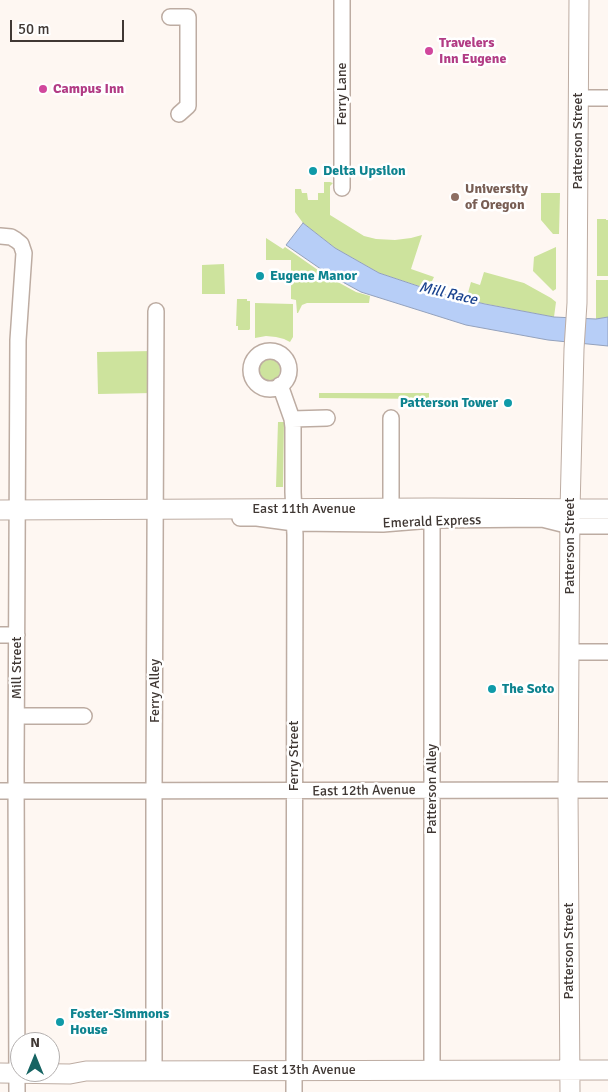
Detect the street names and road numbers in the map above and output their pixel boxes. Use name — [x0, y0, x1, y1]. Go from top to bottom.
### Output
street label: Ferry Lane — [334, 62, 350, 126]
street label: Patterson Street — [570, 92, 586, 190]
street label: Patterson Street — [562, 497, 578, 595]
street label: East 11th Avenue — [252, 501, 356, 517]
street label: Emerald Express — [382, 512, 482, 532]
street label: Mill Street — [9, 637, 25, 699]
street label: Ferry Alley — [147, 659, 163, 723]
street label: Ferry Street — [286, 721, 302, 791]
street label: Patterson Alley — [424, 744, 440, 834]
street label: East 12th Avenue — [312, 782, 416, 800]
street label: Patterson Street — [561, 902, 577, 1000]
street label: East 13th Avenue — [252, 1062, 356, 1078]

